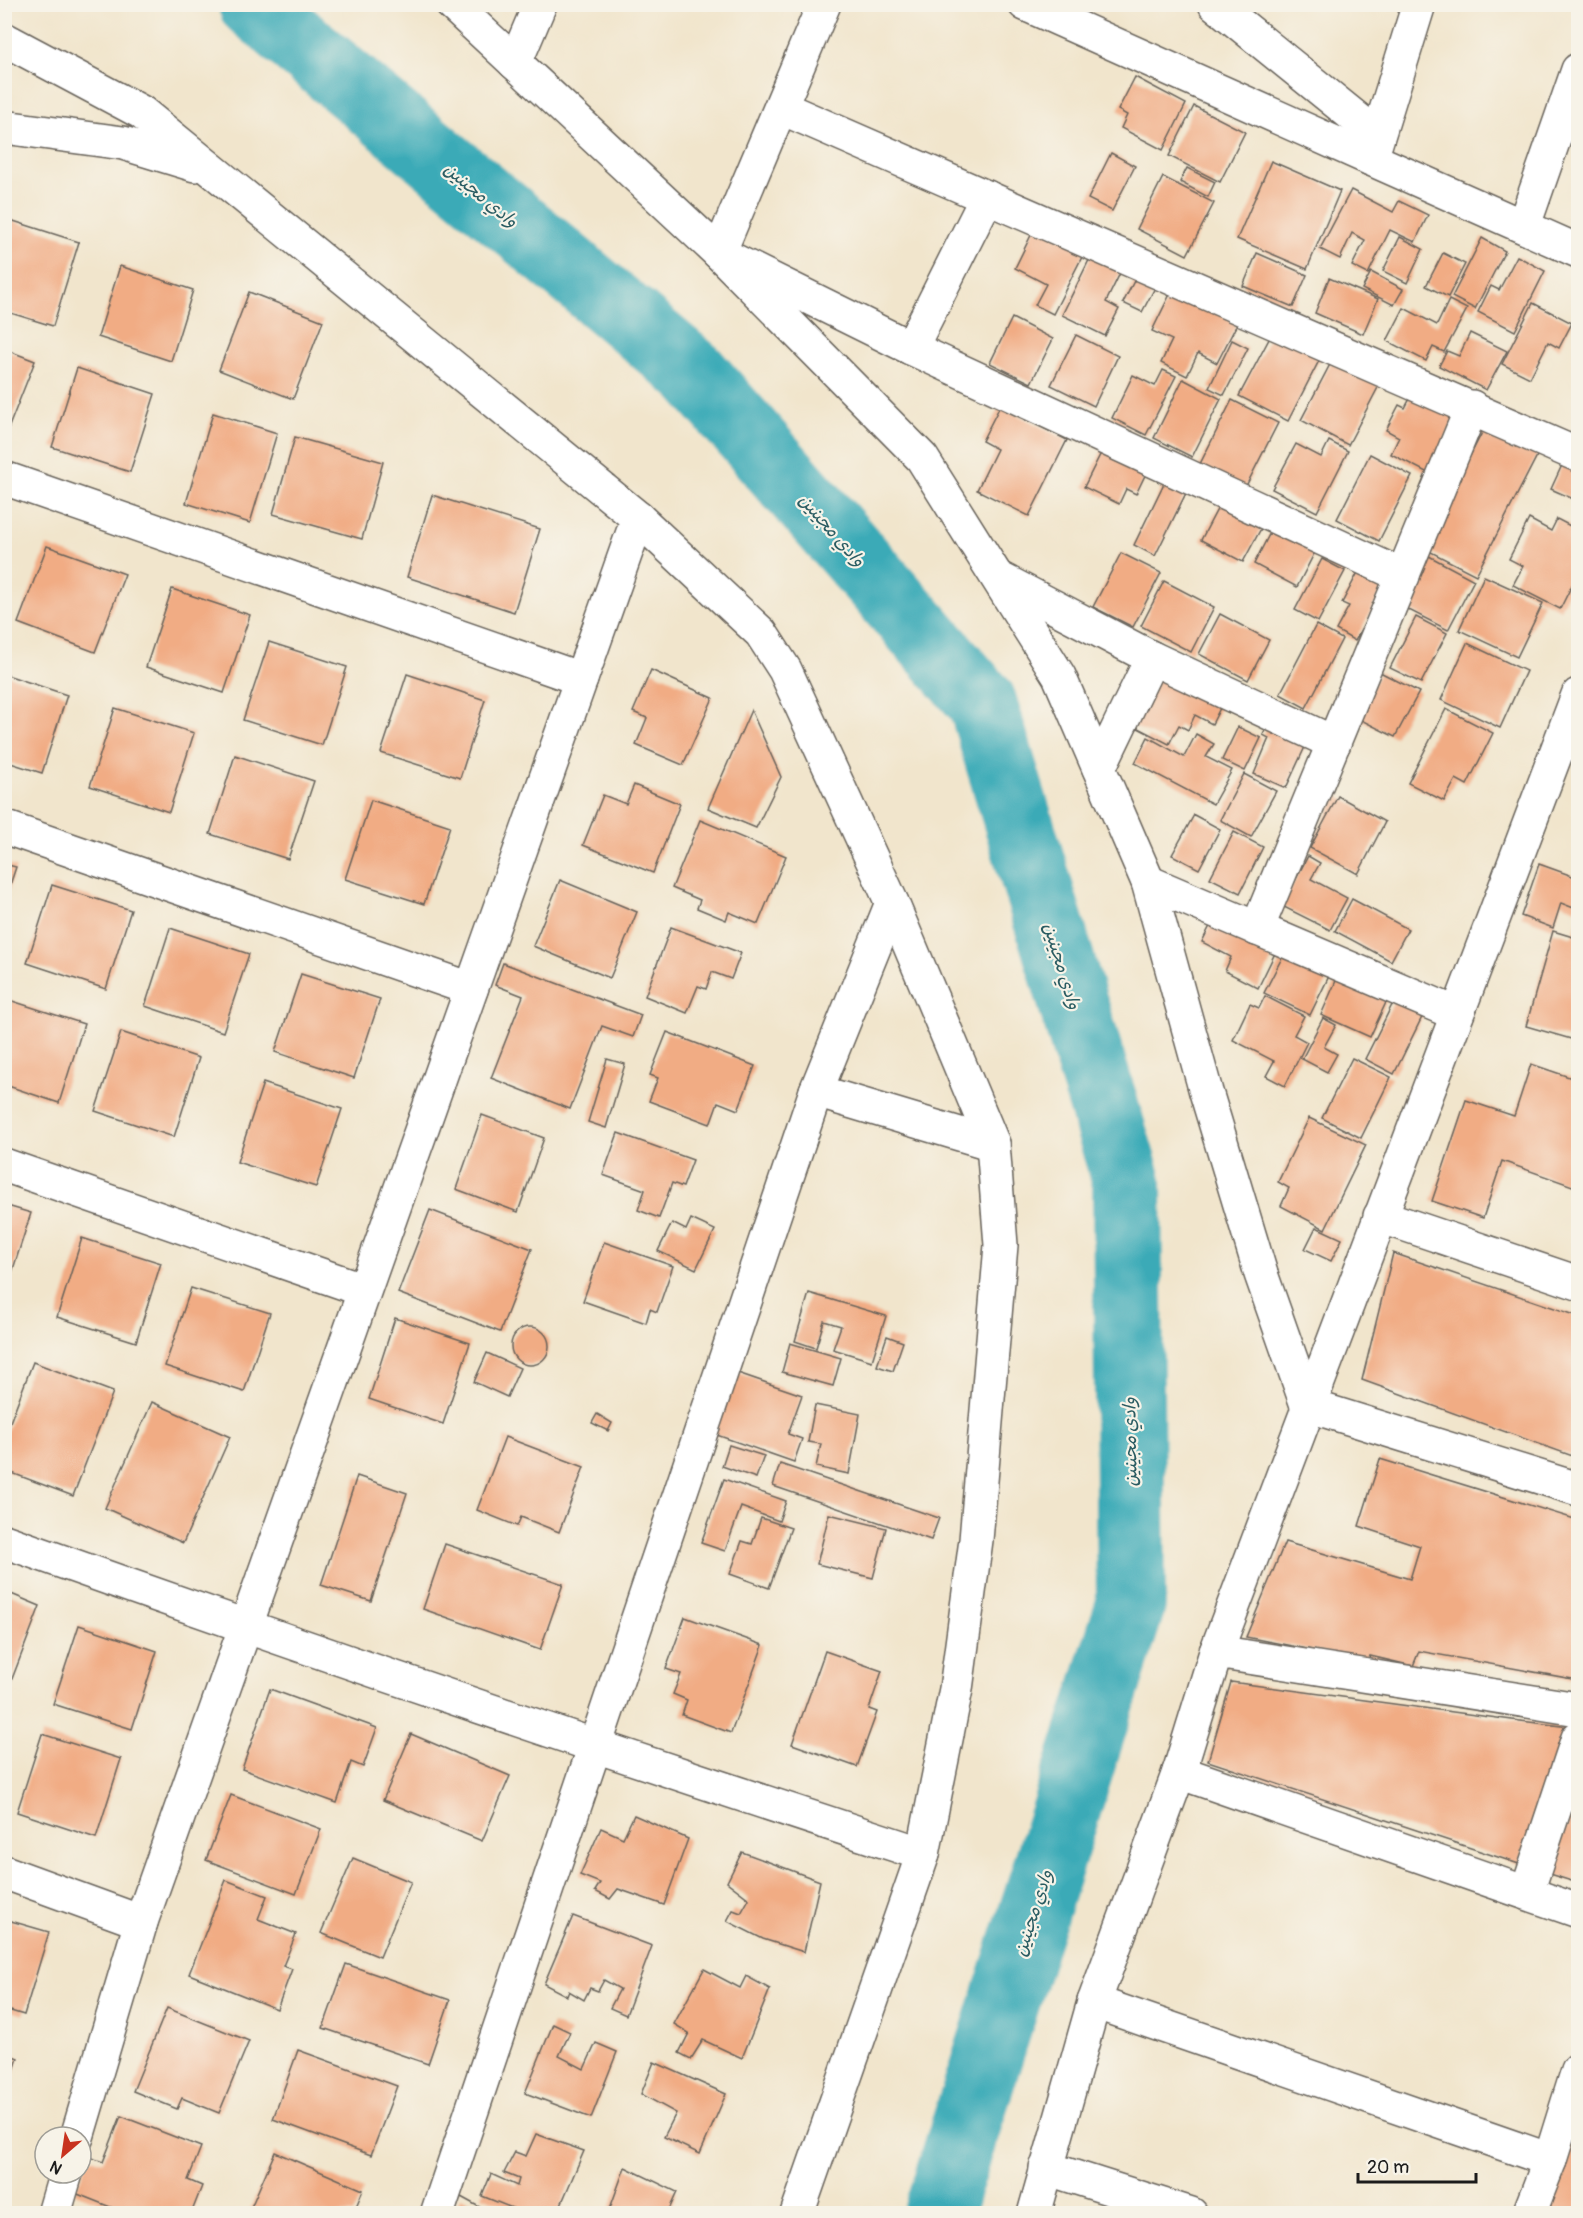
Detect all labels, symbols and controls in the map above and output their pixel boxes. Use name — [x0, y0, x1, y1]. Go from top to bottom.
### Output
water label: وادي مجينين — [438, 158, 523, 234]
water label: وادي مجينين — [793, 489, 870, 573]
water label: وادي مجينين — [1036, 920, 1086, 1013]
water label: وادي مجينين — [1118, 1396, 1144, 1487]
water label: وادي مجينين — [1009, 1866, 1059, 1960]
north arrow — [33, 2125, 93, 2185]
scale bar — [1358, 2146, 1476, 2184]
text: N — [46, 2156, 66, 2179]
text: 20 m — [1367, 2156, 1409, 2179]

